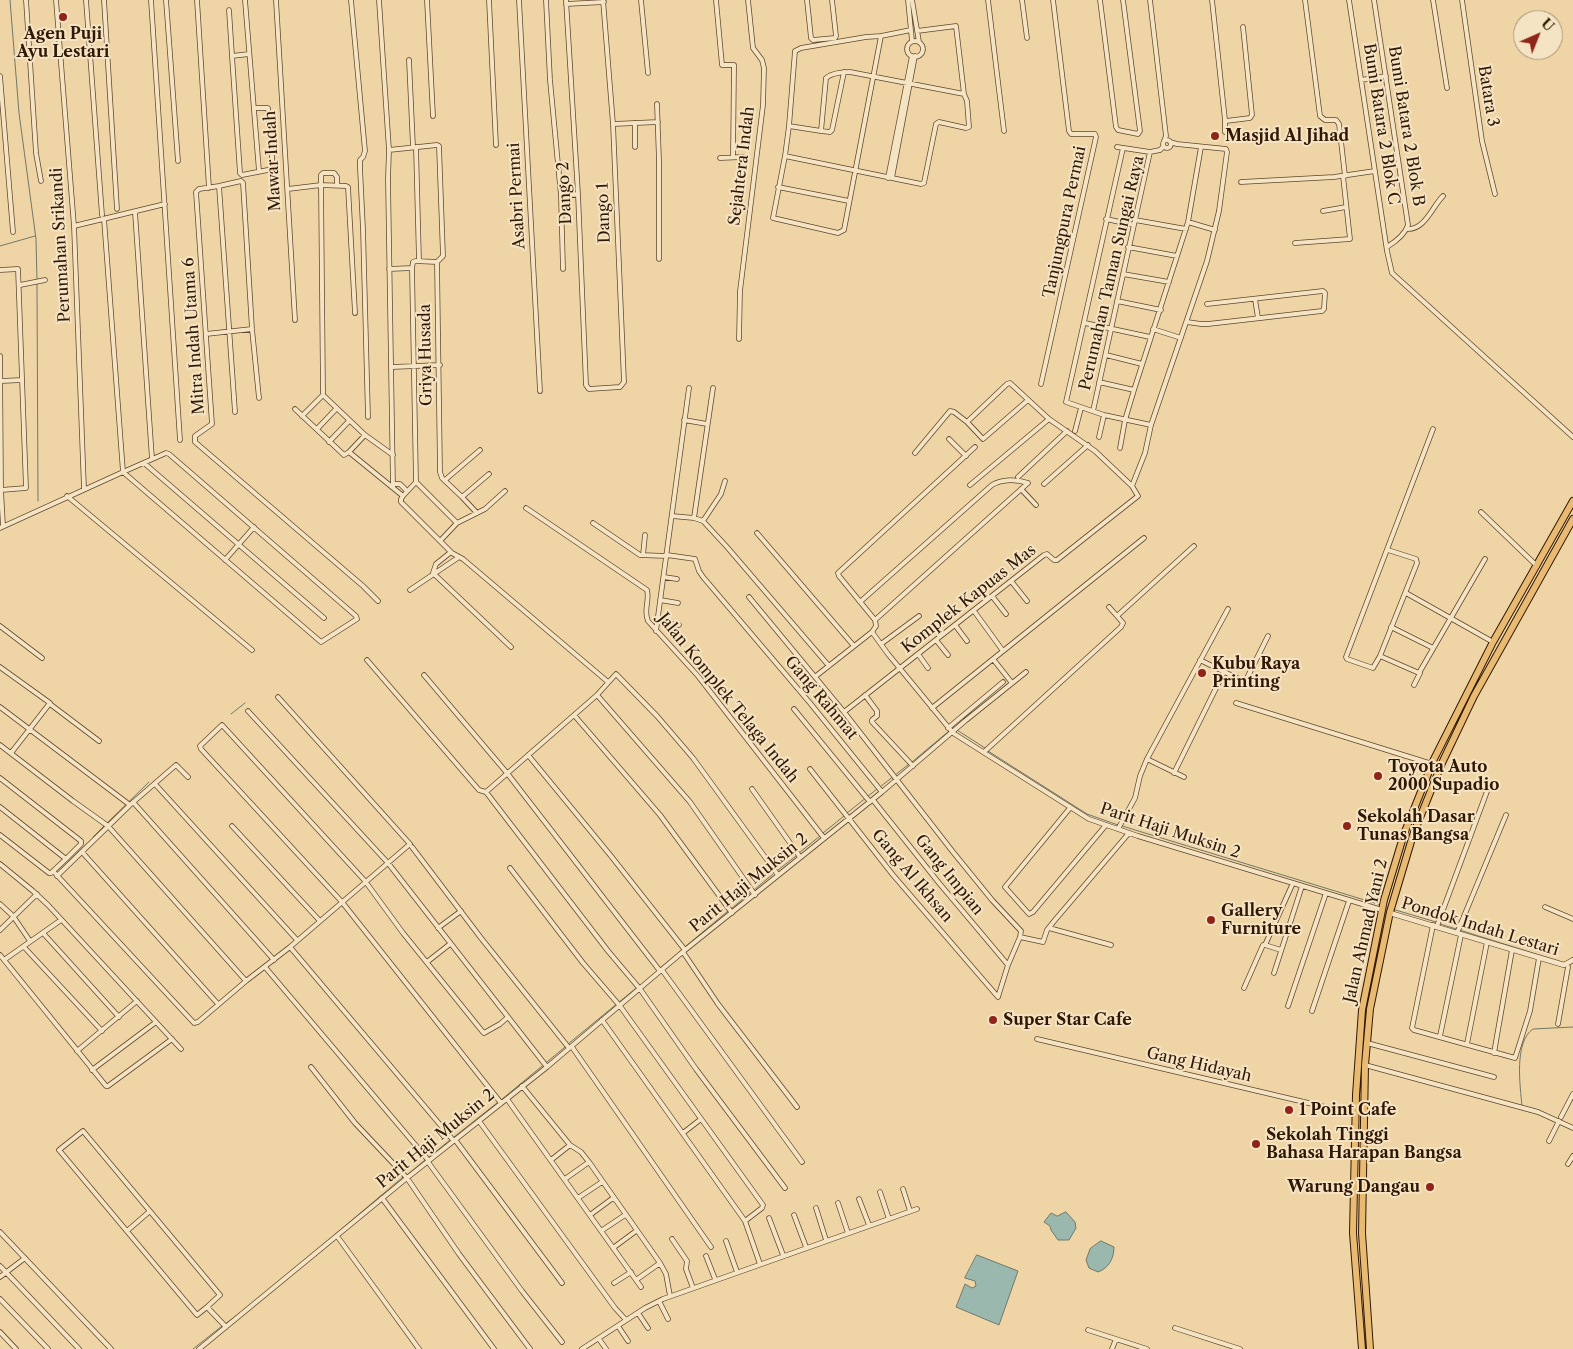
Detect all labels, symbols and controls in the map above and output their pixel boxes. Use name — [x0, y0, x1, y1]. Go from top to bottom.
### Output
north arrow — [1513, 10, 1563, 60]
marker: Agen Puji Ayu Lestari — [57, 11, 69, 23]
text: U — [1537, 15, 1558, 35]
place label: Agen Puji Ayu Lestari — [17, 24, 109, 62]
street label: Bumi Batara 2 Blok C — [1359, 42, 1403, 206]
street label: Bumi Batara 2 Blok B — [1384, 45, 1428, 207]
street label: Batara 3 — [1474, 64, 1502, 128]
street label: Sejahtera Indah — [725, 105, 759, 227]
street label: Mawar Indah — [261, 110, 285, 212]
place label: Masjid Al Jihad — [1225, 126, 1349, 146]
marker: Masjid Al Jihad — [1209, 130, 1221, 142]
street label: Asabri Permai — [505, 142, 529, 250]
street label: Tanjungpura Permai — [1040, 144, 1090, 300]
street label: Perumahan Taman Sungai Raya — [1076, 154, 1148, 392]
street label: Dango 2 — [554, 161, 576, 225]
street label: Perumahan Srikandi — [47, 167, 75, 323]
street label: Dango 1 — [593, 182, 615, 244]
street label: Mitra Indah Utama 6 — [179, 257, 209, 415]
street label: Griya Husada — [416, 304, 436, 406]
street label: Komplek Kapuas Mas — [898, 541, 1040, 657]
street label: Jalan Komplek Telaga Indah — [654, 609, 802, 787]
street label: Gang Rahmat — [780, 652, 862, 744]
place label: Kubu Raya Printing — [1212, 654, 1300, 692]
marker: Kubu Raya Printing — [1196, 667, 1208, 679]
place label: Toyota Auto 2000 Supadio — [1388, 757, 1499, 795]
marker: Toyota Auto 2000 Supadio — [1372, 770, 1384, 782]
street label: Parit Haji Muksin 2 — [1097, 799, 1243, 863]
place label: Sekolah Dasar Tunas Bangsa — [1357, 807, 1475, 845]
marker: Sekolah Dasar Tunas Bangsa — [1341, 820, 1353, 832]
street label: Gang Al Ikhsan — [867, 826, 957, 926]
street label: Parit Haji Muksin 2 — [686, 829, 812, 937]
street label: Gang Impian — [911, 831, 987, 919]
street label: Jalan Ahmad Yani 2 — [1340, 857, 1392, 1005]
street label: Pondok Indah Lestari — [1399, 894, 1561, 960]
place label: Gallery Furniture — [1221, 901, 1301, 939]
marker: Gallery Furniture — [1205, 914, 1217, 926]
place label: Super Star Cafe — [1003, 1010, 1132, 1030]
marker: Super Star Cafe — [987, 1014, 999, 1026]
street label: Gang Hidayah — [1145, 1044, 1253, 1086]
street label: Parit Haji Muksin 2 — [373, 1085, 499, 1193]
place label: 1 Point Cafe — [1299, 1100, 1396, 1120]
marker: 1 Point Cafe — [1283, 1104, 1295, 1116]
place label: Sekolah Tinggi Bahasa Harapan Bangsa — [1266, 1125, 1462, 1163]
marker: Sekolah Tinggi Bahasa Harapan Bangsa — [1250, 1138, 1262, 1150]
place label: Warung Dangau — [1287, 1177, 1420, 1197]
marker: Warung Dangau — [1424, 1181, 1436, 1193]

